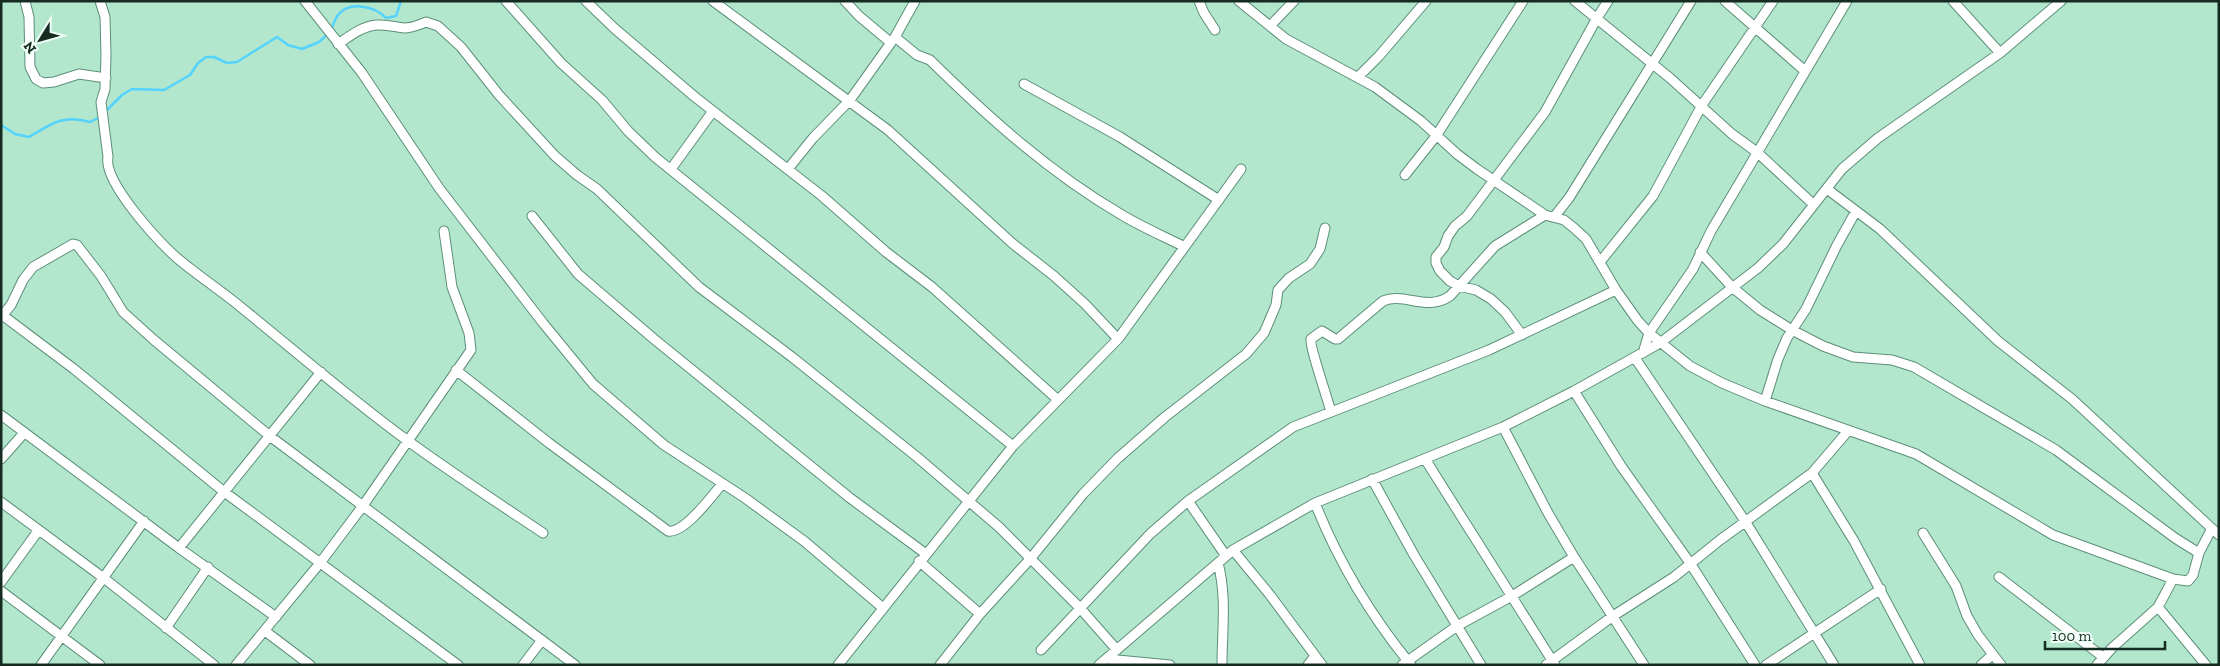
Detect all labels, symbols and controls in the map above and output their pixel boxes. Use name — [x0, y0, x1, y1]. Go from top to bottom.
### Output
north arrow — [15, 15, 65, 65]
text: N — [20, 38, 40, 57]
scale bar — [2045, 618, 2165, 650]
text: 100 m — [2052, 627, 2091, 645]

